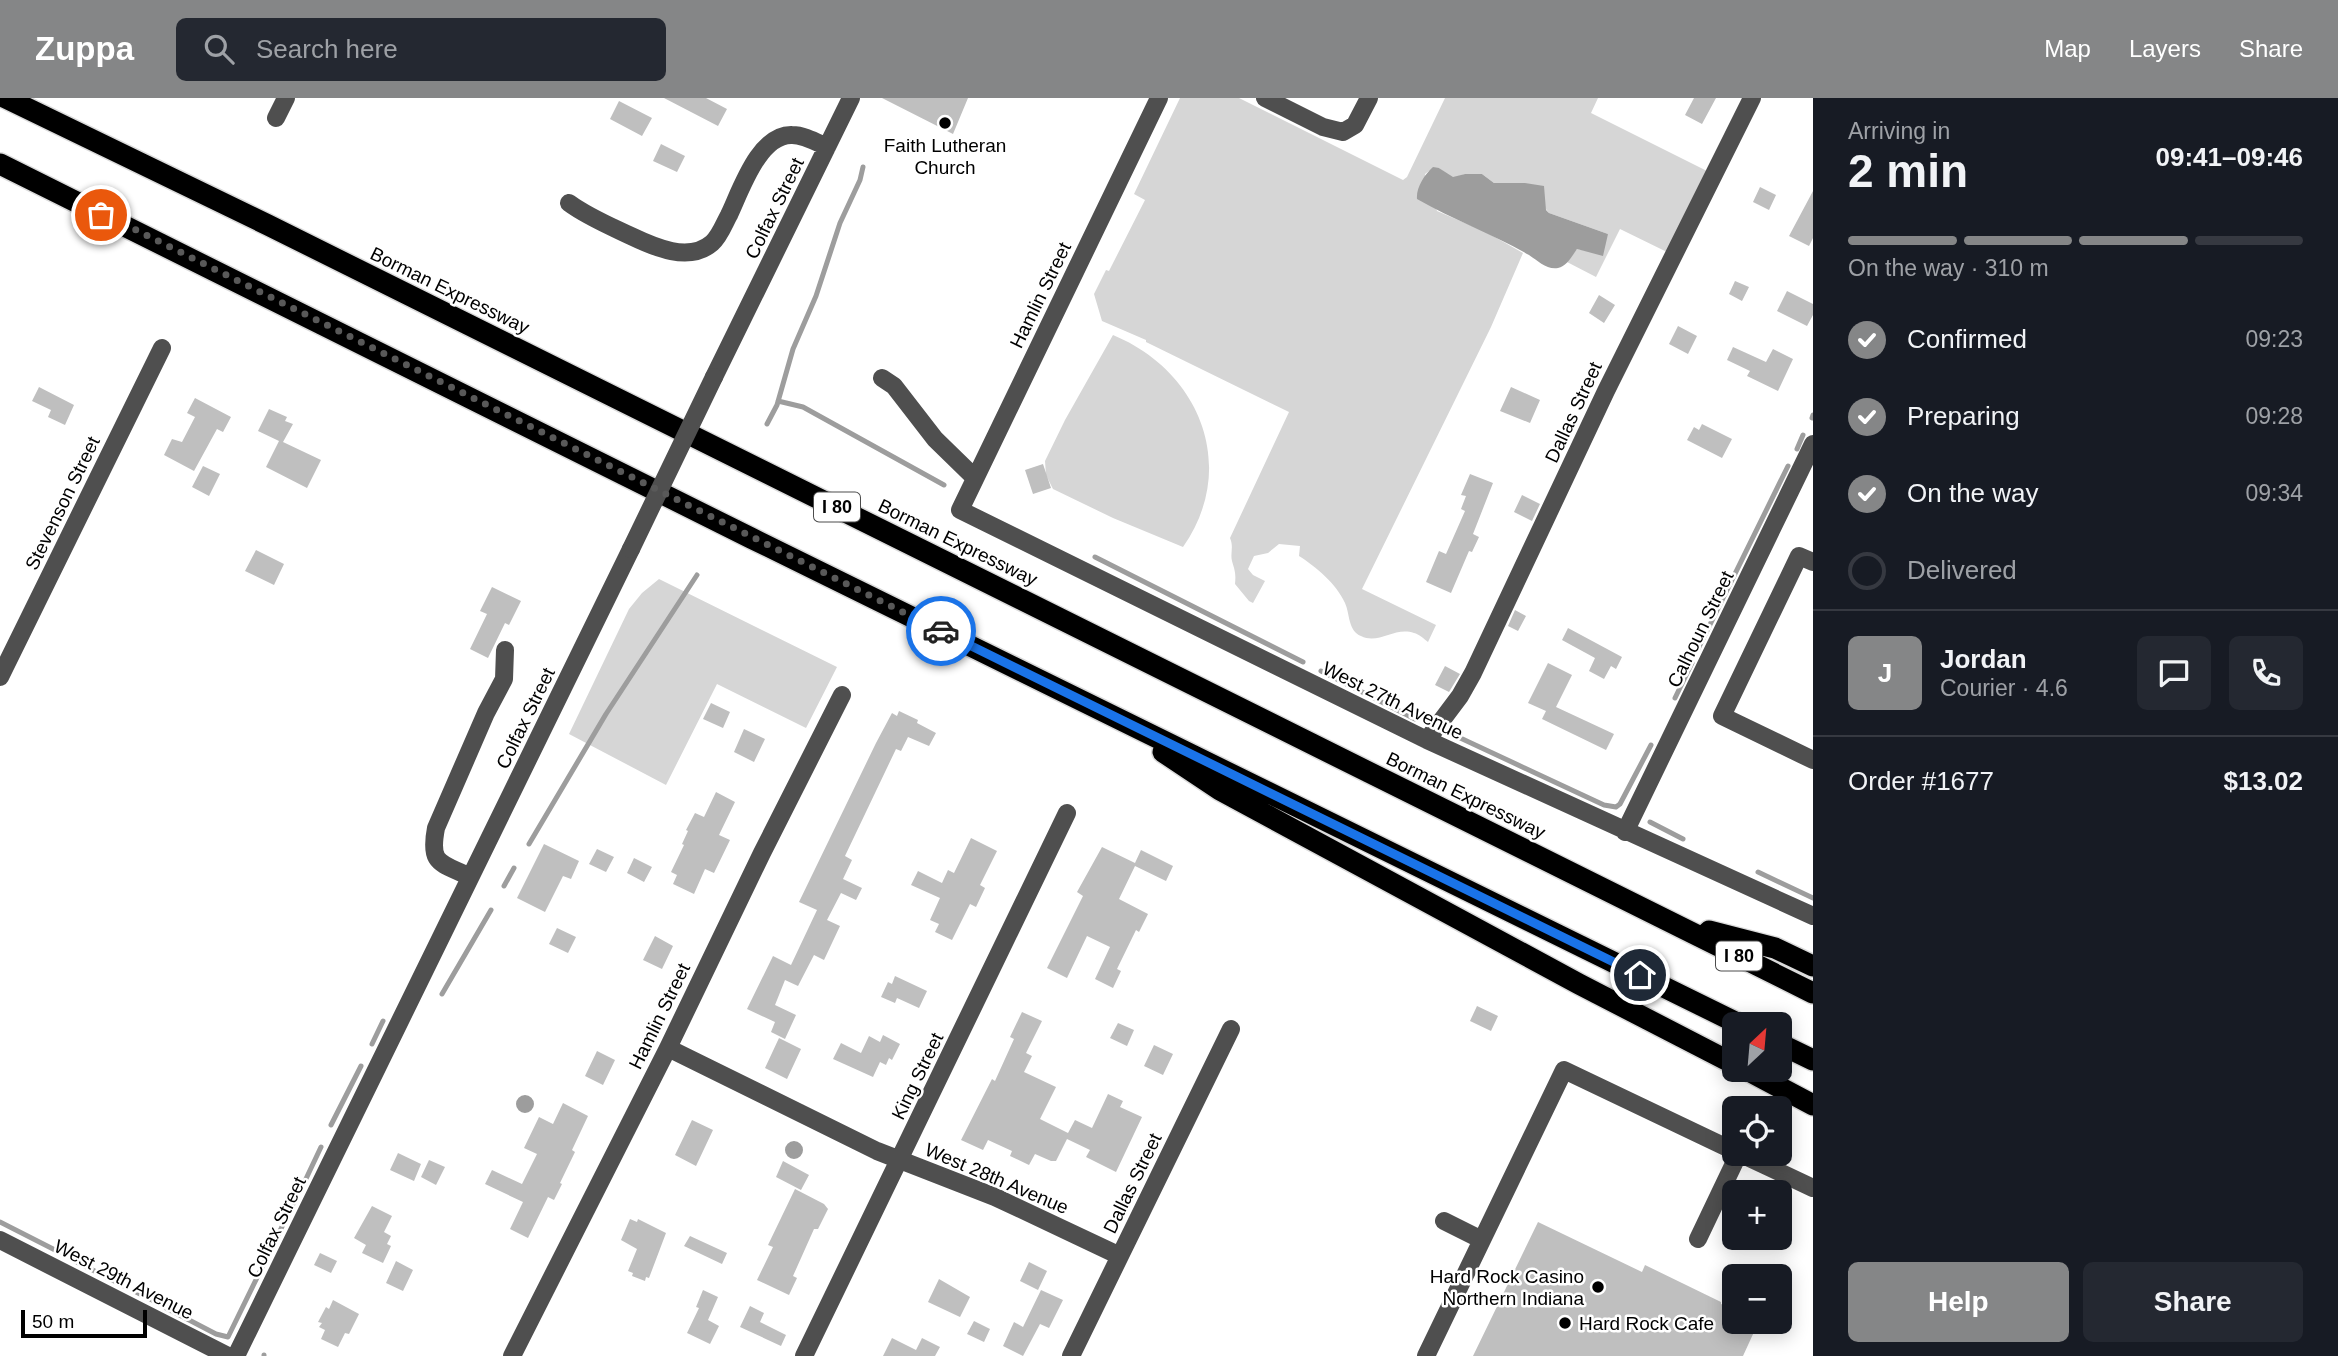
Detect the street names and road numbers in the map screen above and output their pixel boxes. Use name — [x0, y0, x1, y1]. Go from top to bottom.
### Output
street label: Colfax Street — [741, 154, 808, 262]
street label: Hamlin Street — [1006, 238, 1075, 352]
street label: Borman Expressway — [367, 243, 533, 338]
street label: Dallas Street — [1541, 358, 1606, 466]
street label: Stevenson Street — [21, 432, 104, 573]
road number: I 80 — [814, 492, 860, 522]
street label: Borman Expressway — [875, 495, 1041, 590]
street label: Calhoun Street — [1663, 567, 1738, 691]
street label: West 27th Avenue — [1319, 657, 1466, 744]
street label: Colfax Street — [492, 664, 559, 772]
street label: Borman Expressway — [1383, 748, 1549, 843]
road number: I 80 — [1716, 942, 1762, 970]
street label: Hamlin Street — [625, 959, 694, 1073]
street label: King Street — [887, 1029, 948, 1123]
street label: Dallas Street — [1099, 1129, 1166, 1237]
street label: West 28th Avenue — [922, 1139, 1072, 1218]
street label: Colfax Street — [243, 1173, 310, 1281]
street label: West 29th Avenue — [51, 1235, 197, 1324]

